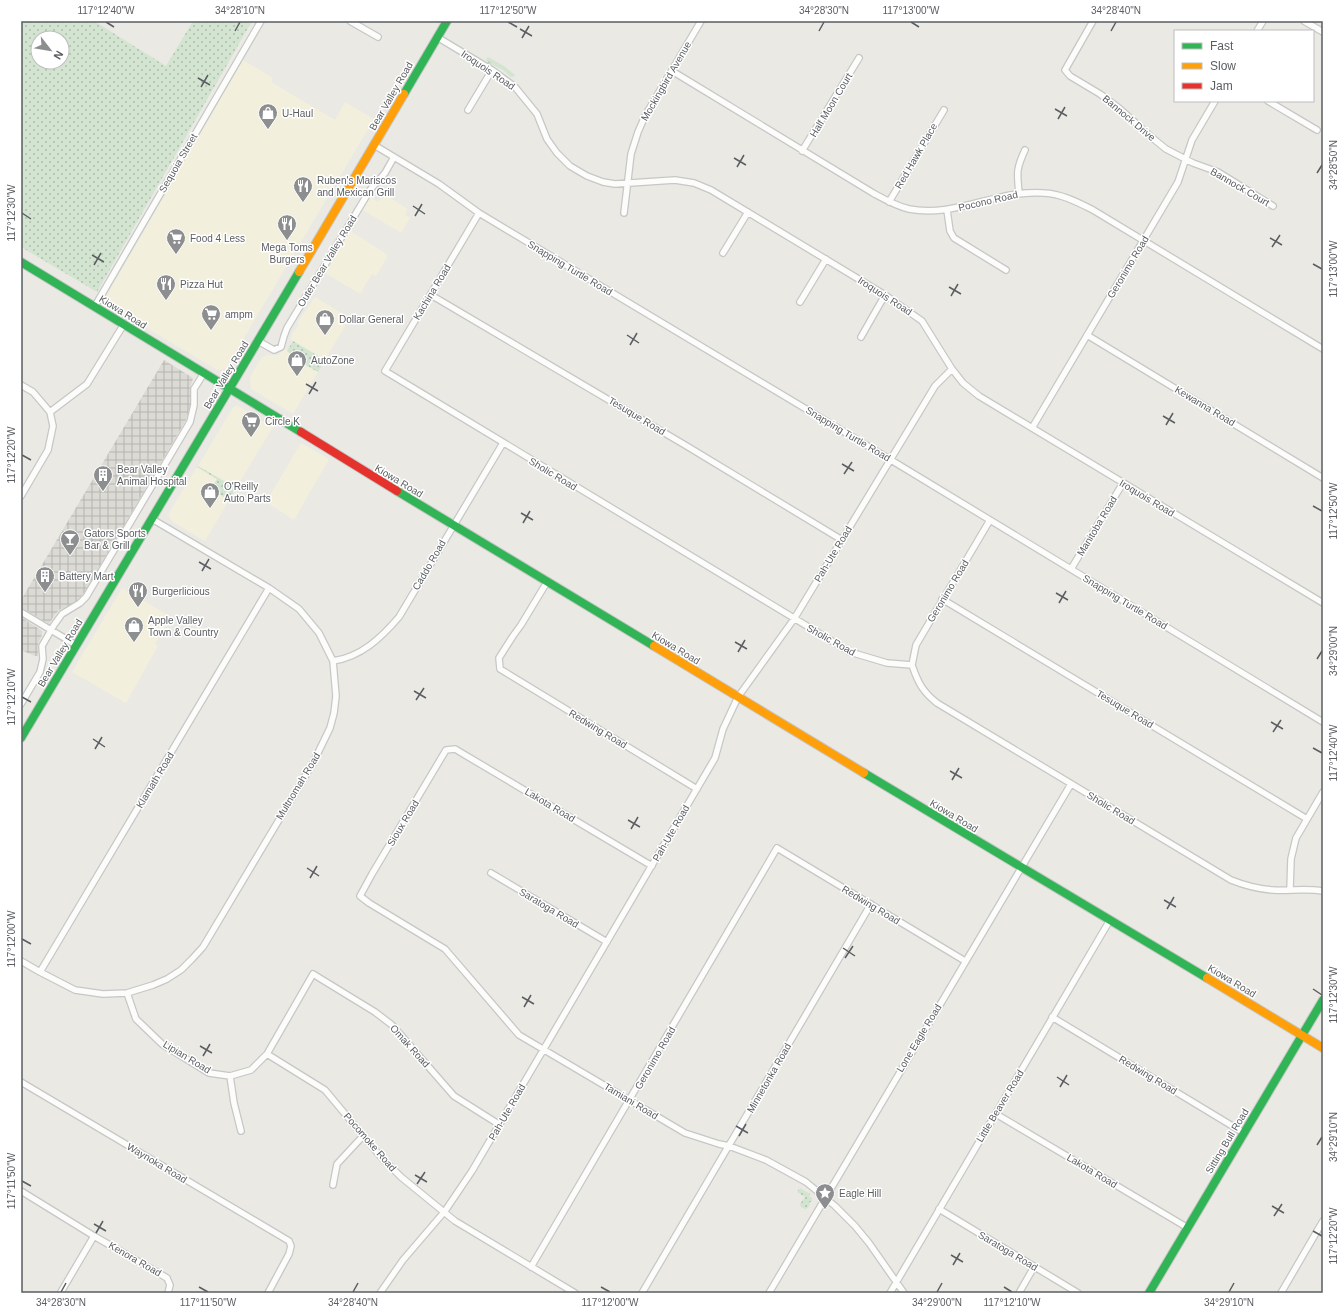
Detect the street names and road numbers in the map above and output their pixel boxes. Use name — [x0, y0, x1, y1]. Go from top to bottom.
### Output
street label: Mockingbird Avenue — [639, 39, 693, 123]
street label: Iroquois Road — [459, 48, 517, 92]
street label: Bear Valley Road — [367, 60, 415, 132]
street label: Half Moon Court — [808, 71, 855, 139]
street label: Bannock Drive — [1101, 93, 1158, 143]
street label: Red Hawk Place — [893, 121, 939, 191]
street label: Sequoia Street — [157, 131, 199, 194]
street label: Bannock Court — [1209, 166, 1272, 208]
street label: Pocono Road — [957, 189, 1019, 213]
street label: Outer Bear Valley Road — [295, 213, 359, 309]
street label: Geronimo Road — [1105, 234, 1151, 300]
street label: Snapping Turtle Road — [526, 238, 614, 298]
street label: Kachina Road — [411, 262, 453, 322]
street label: Iroquois Road — [856, 274, 914, 318]
street label: Kiowa Road — [97, 293, 149, 331]
street label: Bear Valley Road — [201, 339, 251, 411]
street label: Kewanna Road — [1173, 384, 1237, 428]
street label: Tesuque Road — [607, 395, 667, 437]
street label: Snapping Turtle Road — [804, 404, 892, 464]
street label: Sholic Road — [527, 455, 579, 493]
street label: Kiowa Road — [373, 462, 425, 500]
street label: Iroquois Road — [1117, 477, 1177, 519]
street label: Manitoba Road — [1075, 494, 1119, 558]
street label: Pah-Ute Road — [812, 524, 854, 584]
street label: Caddo Road — [410, 538, 448, 592]
street label: Geronimo Road — [925, 558, 971, 624]
street label: Snapping Turtle Road — [1081, 572, 1169, 632]
street label: Bear Valley Road — [35, 617, 85, 689]
street label: Sholic Road — [805, 622, 857, 658]
street label: Kiowa Road — [650, 629, 702, 667]
street label: Tesuque Road — [1095, 688, 1155, 730]
street label: Redwing Road — [567, 707, 629, 751]
street label: Klamath Road — [134, 750, 176, 810]
street label: Multnomah Road — [274, 751, 322, 821]
street label: Lakota Road — [523, 786, 577, 824]
street label: Sholic Road — [1085, 789, 1137, 827]
street label: Kiowa Road — [928, 797, 980, 835]
street label: Sioux Road — [385, 798, 421, 848]
street label: Pah-Ute Road — [650, 803, 692, 863]
street label: Redwing Road — [840, 883, 902, 927]
street label: Saratoga Road — [517, 886, 581, 930]
street label: Kiowa Road — [1206, 962, 1258, 1000]
street label: Lone Eagle Road — [894, 1002, 944, 1074]
street label: Omak Road — [388, 1022, 432, 1070]
street label: Geronimo Road — [633, 1025, 677, 1091]
street label: Lipian Road — [161, 1039, 213, 1075]
street label: Minnetonka Road — [745, 1041, 793, 1115]
street label: Redwing Road — [1117, 1053, 1179, 1097]
street label: Little Beaver Road — [974, 1068, 1026, 1144]
street label: Tamiani Road — [602, 1081, 660, 1121]
street label: Pah-Ute Road — [486, 1082, 528, 1142]
street label: Sitting Bull Road — [1203, 1106, 1251, 1176]
street label: Pocomoke Road — [342, 1110, 398, 1174]
street label: Waynoka Road — [125, 1141, 189, 1185]
street label: Lakota Road — [1065, 1152, 1119, 1190]
street label: Saratoga Road — [976, 1229, 1040, 1273]
street label: Kenora Road — [107, 1240, 163, 1278]

